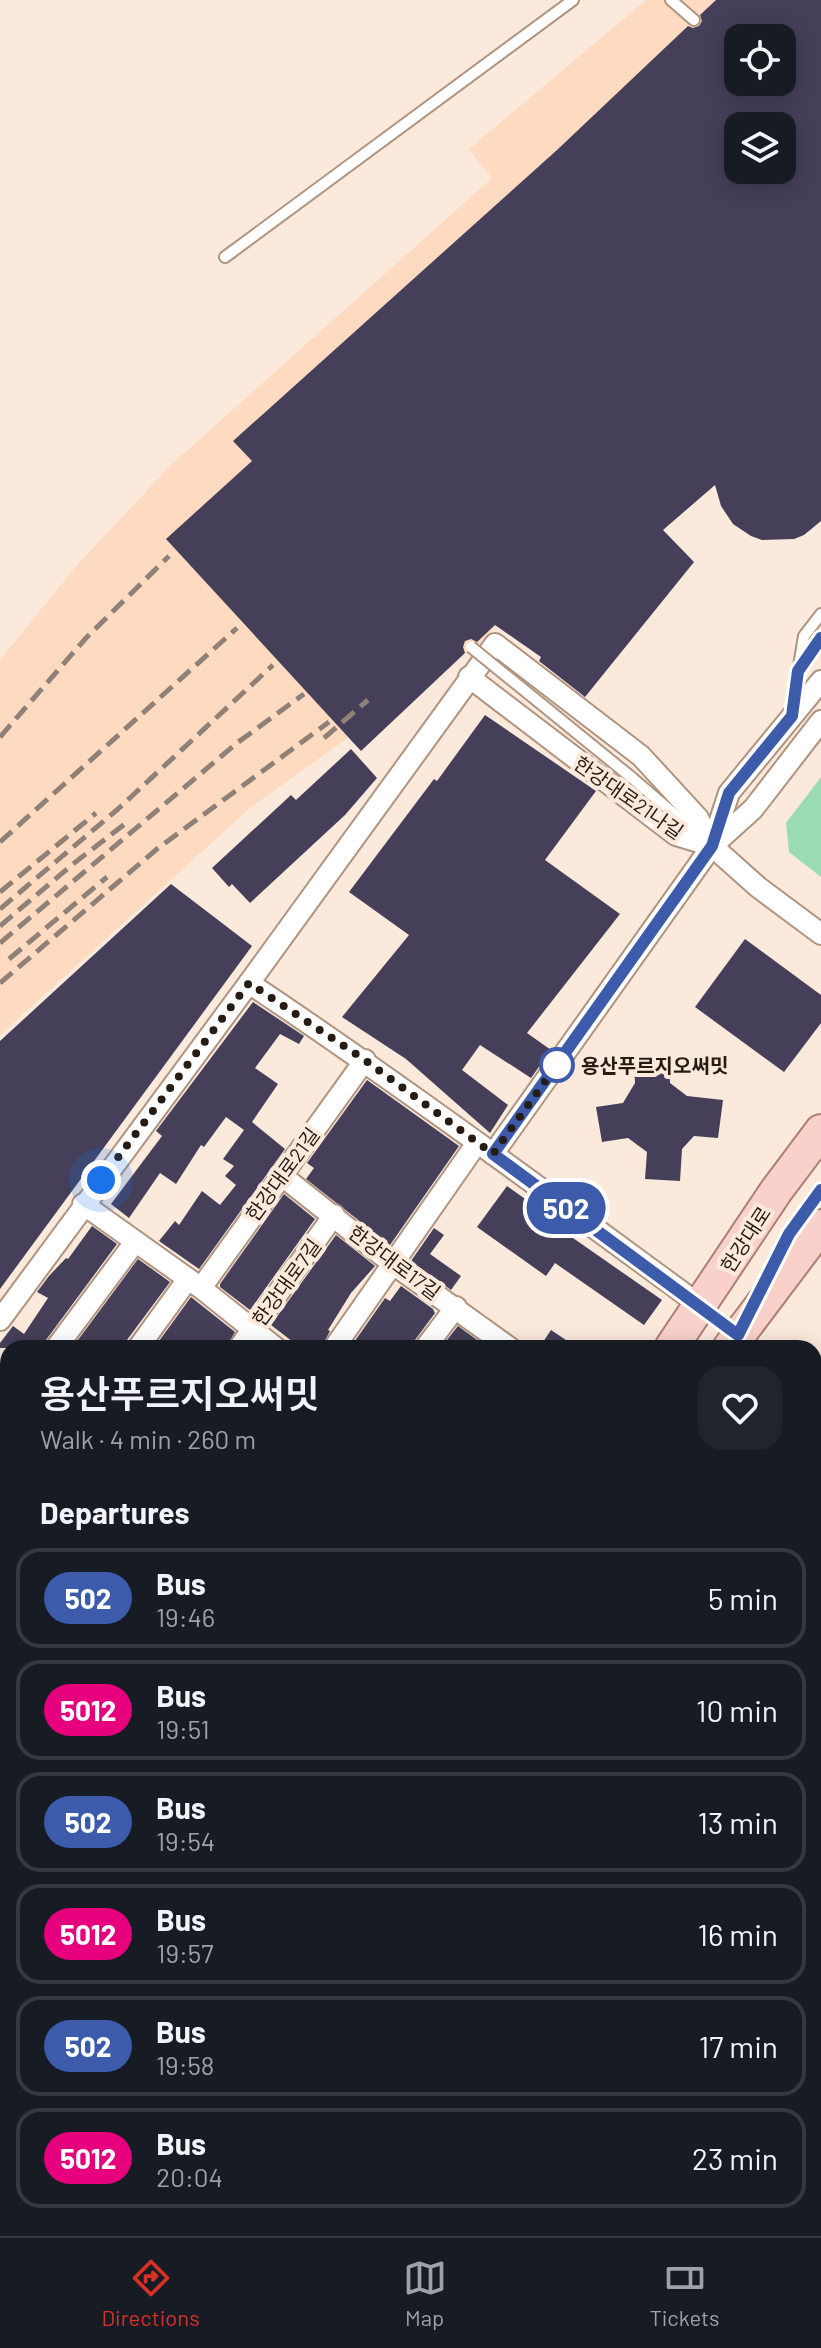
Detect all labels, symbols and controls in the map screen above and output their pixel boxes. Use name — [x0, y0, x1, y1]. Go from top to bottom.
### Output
map controls — [724, 24, 796, 184]
button: locate — [724, 24, 796, 96]
button: layers — [724, 112, 796, 184]
street label: 한강대로21나길 — [570, 751, 688, 843]
marker: 용산푸르지오써밋 — [540, 1048, 574, 1082]
place label: 용산푸르지오써밋 — [581, 1053, 728, 1077]
street label: 한강대로21길 — [240, 1123, 324, 1225]
your location — [81, 1160, 121, 1200]
line badge: 502 — [520, 1182, 612, 1234]
text: 502 — [543, 1191, 589, 1225]
street label: 한강대로 — [715, 1202, 775, 1276]
street label: 한강대로17길 — [344, 1220, 446, 1304]
street label: 한강대로7길 — [246, 1234, 326, 1330]
button: heart — [698, 1366, 782, 1450]
text: 용산푸르지오써밋 — [40, 1370, 320, 1416]
text: Walk · 4 min · 260 m — [40, 1423, 256, 1454]
text: Departures — [40, 1494, 190, 1530]
text: Bus — [156, 1565, 206, 1601]
text: 5 min — [708, 1580, 778, 1616]
text: 502 — [65, 1581, 111, 1615]
text: 19:46 — [156, 1601, 215, 1632]
text: Bus — [156, 1677, 206, 1713]
text: 10 min — [696, 1692, 778, 1728]
text: 5012 — [60, 1693, 116, 1727]
text: 19:51 — [156, 1713, 210, 1744]
text: Bus — [156, 1789, 206, 1825]
text: 13 min — [697, 1804, 778, 1840]
text: 502 — [65, 1805, 111, 1839]
text: 19:54 — [156, 1825, 215, 1856]
text: Bus — [156, 1901, 206, 1937]
text: 16 min — [697, 1916, 778, 1952]
text: 5012 — [60, 1917, 116, 1951]
text: 19:57 — [156, 1937, 213, 1968]
text: Bus — [156, 2013, 206, 2049]
text: 17 min — [699, 2028, 778, 2064]
text: 502 — [65, 2029, 111, 2063]
text: 19:58 — [156, 2049, 214, 2080]
text: Bus — [156, 2125, 206, 2161]
text: 23 min — [692, 2140, 778, 2176]
text: 5012 — [60, 2141, 116, 2175]
text: 20:04 — [156, 2161, 223, 2192]
tab: Directions — [101, 2256, 200, 2330]
tab: Map — [403, 2256, 447, 2330]
tab: Tickets — [650, 2256, 720, 2330]

